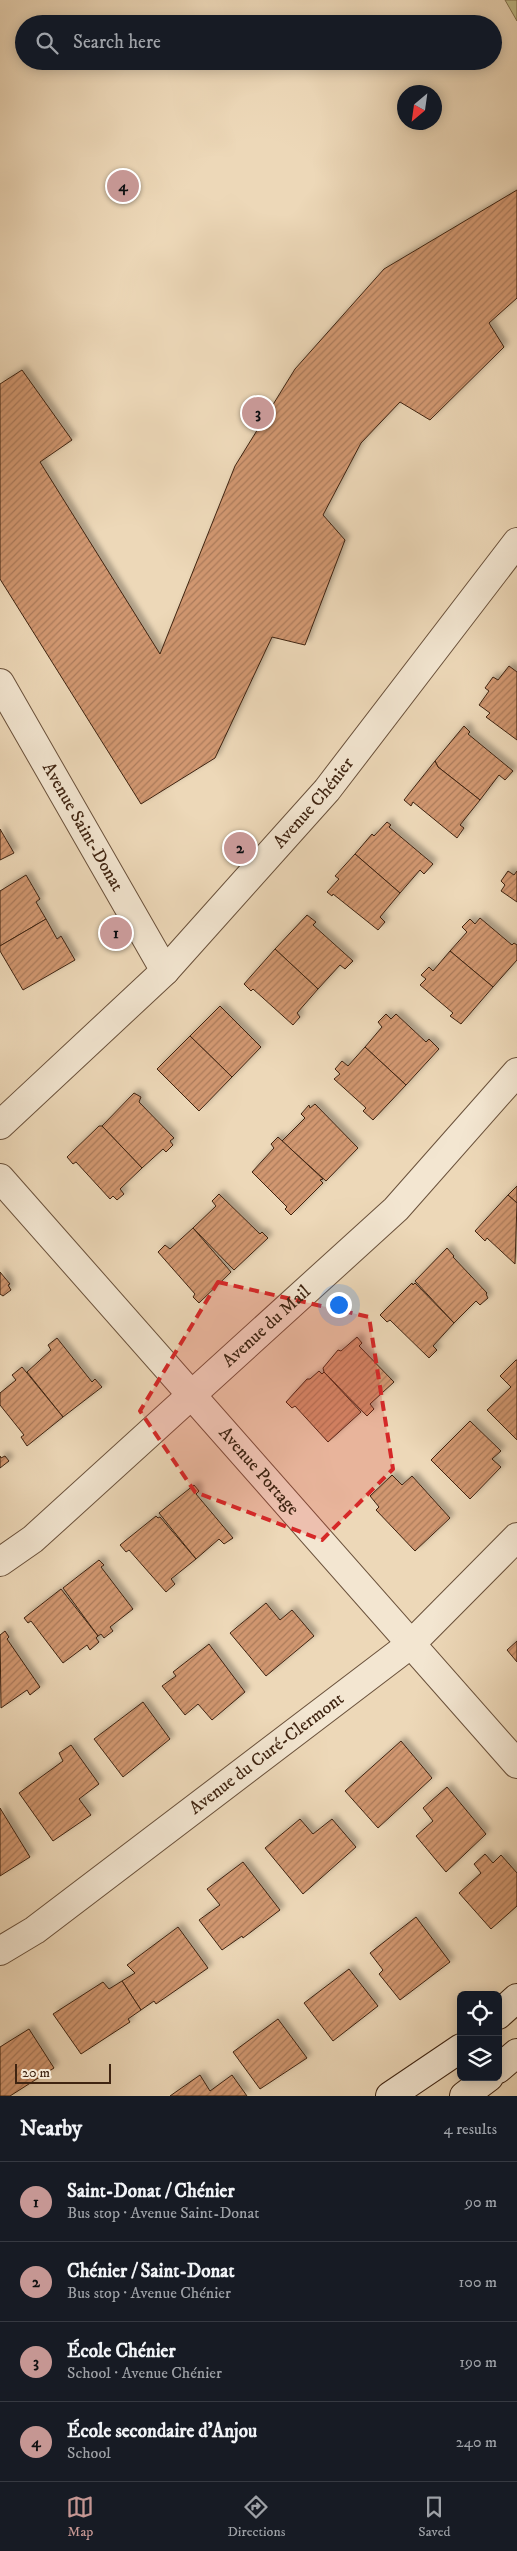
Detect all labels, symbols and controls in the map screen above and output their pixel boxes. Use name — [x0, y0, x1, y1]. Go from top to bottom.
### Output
search box — [15, 15, 502, 70]
icon: search — [33, 29, 61, 57]
text: Search here — [73, 31, 161, 54]
north arrow — [397, 85, 442, 130]
pin: 4 — [107, 167, 139, 205]
pin: 3 — [242, 394, 274, 432]
street label: Avenue Chénier — [269, 753, 359, 853]
street label: Avenue Saint-Donat — [37, 759, 128, 896]
pin: 2 — [224, 829, 256, 867]
pin: 1 — [100, 914, 132, 952]
street label: Avenue du Mail — [218, 1281, 316, 1372]
your location — [326, 1292, 352, 1318]
street label: Avenue Portage — [214, 1422, 304, 1520]
street label: Avenue du Curé-Clermont — [185, 1688, 349, 1819]
map controls — [457, 1991, 502, 2081]
button: locate — [457, 1991, 502, 2036]
button: layers — [457, 2036, 502, 2081]
scale bar — [15, 2061, 111, 2084]
text: 20 m — [22, 2064, 50, 2082]
text: Nearby — [20, 2116, 82, 2142]
text: 4 results — [444, 2119, 497, 2139]
text: Saint-Donat / Chénier — [67, 2180, 235, 2203]
text: 1 — [33, 2192, 39, 2212]
text: 90 m — [465, 2192, 497, 2212]
text: Bus stop · Avenue Saint-Donat — [67, 2203, 259, 2223]
text: Chénier / Saint-Donat — [67, 2260, 235, 2283]
text: 2 — [32, 2272, 40, 2292]
text: 100 m — [459, 2272, 497, 2292]
text: Bus stop · Avenue Chénier — [67, 2283, 231, 2303]
text: École Chénier — [67, 2340, 176, 2363]
text: 3 — [33, 2352, 39, 2372]
text: 190 m — [459, 2352, 497, 2372]
text: School · Avenue Chénier — [67, 2363, 222, 2383]
text: École secondaire d'Anjou — [67, 2420, 257, 2443]
text: 4 — [31, 2432, 41, 2452]
text: 240 m — [456, 2432, 497, 2452]
text: School — [67, 2443, 111, 2463]
tab: Map — [66, 2493, 94, 2541]
tab: Directions — [227, 2493, 285, 2541]
tab: Saved — [418, 2493, 451, 2541]

